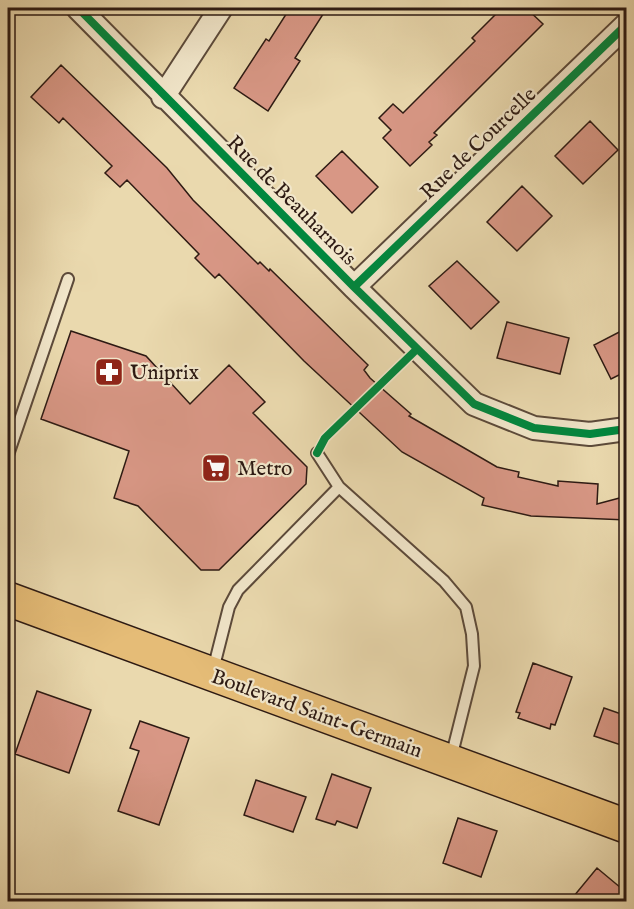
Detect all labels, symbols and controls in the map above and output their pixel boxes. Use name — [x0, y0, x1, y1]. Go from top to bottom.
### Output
street label: Rue de Courcelle — [415, 82, 543, 206]
street label: Rue de Beauharnois — [220, 130, 362, 272]
pharmacy icon: Uniprix — [93, 356, 125, 388]
place label: Uniprix — [130, 360, 199, 387]
supermarket icon: Metro — [200, 452, 232, 484]
place label: Metro — [237, 456, 292, 483]
street label: Boulevard Saint-Germain — [207, 664, 426, 765]

